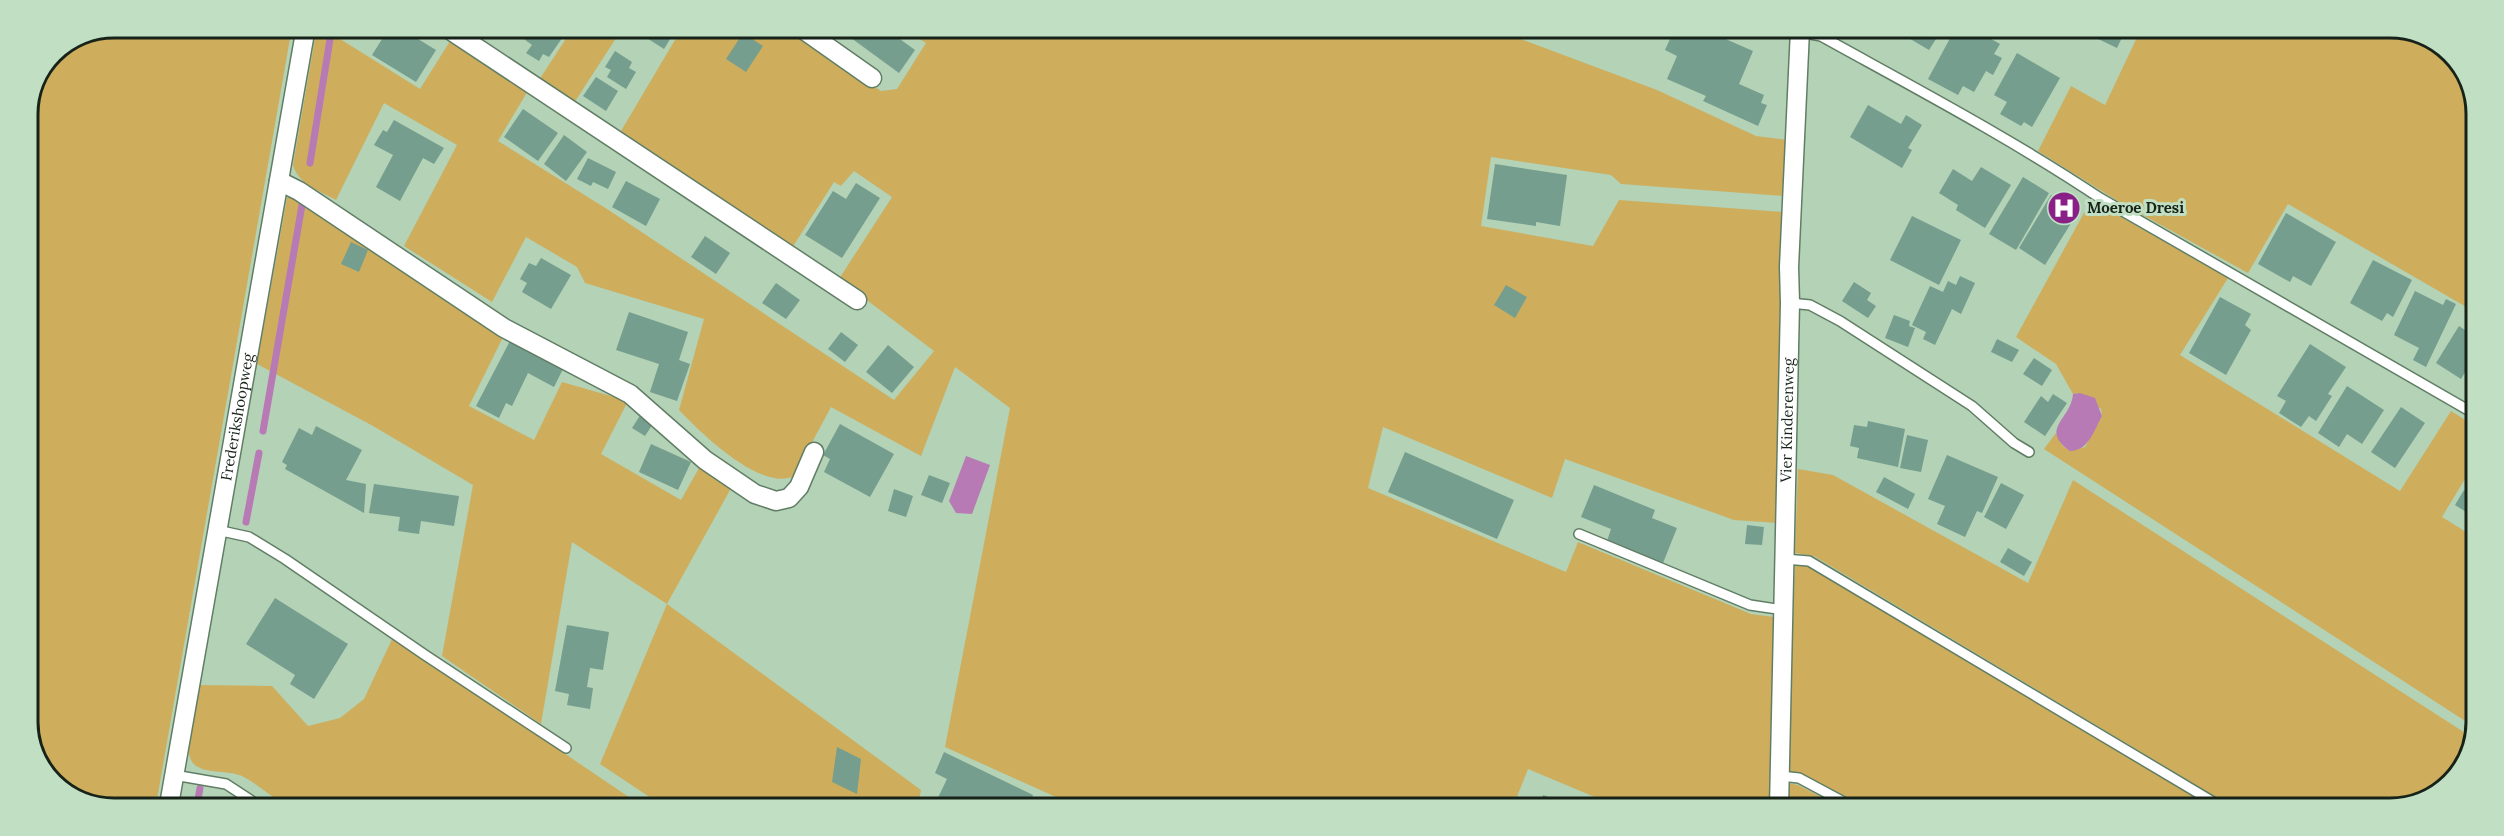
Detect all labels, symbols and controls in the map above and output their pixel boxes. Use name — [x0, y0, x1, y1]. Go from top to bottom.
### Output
hospital icon: Moeroe Dresi — [2046, 190, 2082, 226]
place label: Moeroe Dresi — [2087, 198, 2184, 217]
street label: Frederikshoopweg — [216, 351, 258, 482]
street label: Vier Kinderenweg — [1776, 357, 1798, 484]

